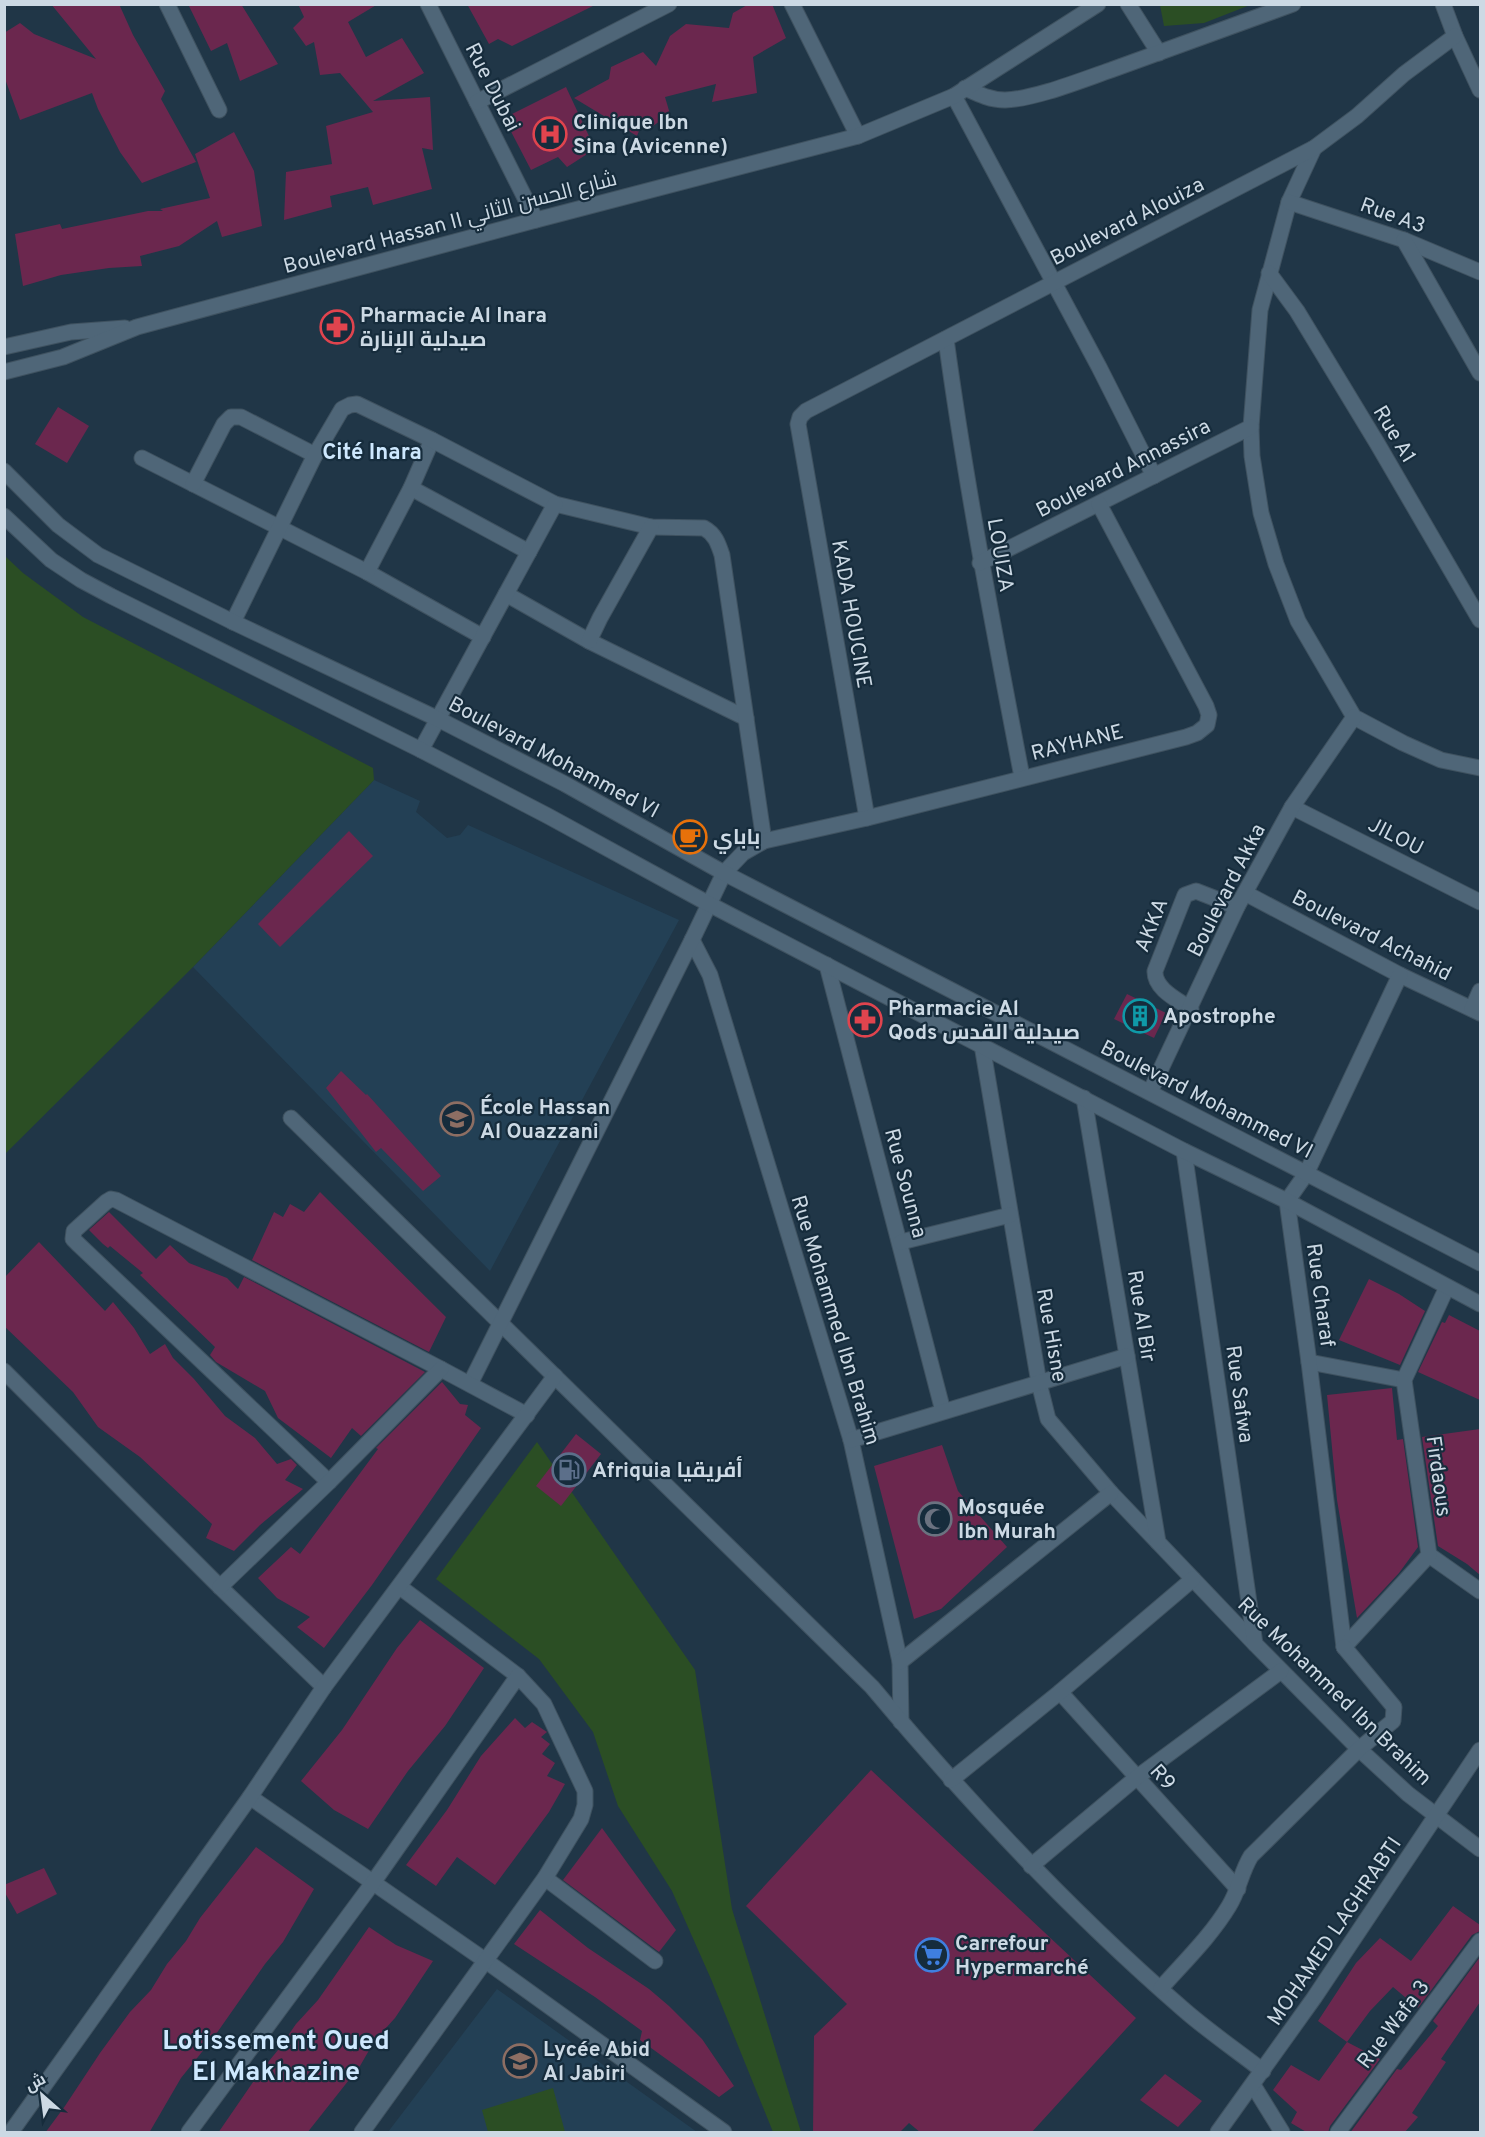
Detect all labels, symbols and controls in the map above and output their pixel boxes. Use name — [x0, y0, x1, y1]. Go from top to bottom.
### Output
street label: Rue Dubai — [458, 39, 526, 137]
place label: Clinique Ibn Sina (Avicenne) — [573, 110, 728, 161]
hospital icon: Clinique Ibn Sina (Avicenne) — [532, 116, 568, 152]
street label: Boulevard Hassan II شارع الحسن الثاني — [281, 166, 620, 282]
street label: Boulevard Alouiza — [1046, 172, 1209, 273]
street label: Rue A3 — [1356, 192, 1429, 241]
place label: Pharmacie Al Inara صيدلية الإنارة — [360, 303, 547, 354]
pharmacy icon: Pharmacie Al Inara صيدلية الإنارة — [319, 309, 355, 345]
street label: Rue A1 — [1366, 401, 1421, 469]
street label: Boulevard Annassira — [1032, 414, 1215, 525]
district label: Cité Inara — [322, 440, 422, 467]
street label: LOUIZA — [980, 516, 1019, 594]
street label: KADA HOUCINE — [824, 538, 877, 691]
street label: Boulevard Mohammed VI — [443, 691, 663, 825]
street label: RAYHANE — [1028, 719, 1126, 768]
street label: JILOU — [1363, 812, 1428, 863]
cafe icon: باباي — [672, 819, 708, 855]
street label: Boulevard Akka — [1182, 819, 1273, 962]
place label: باباي — [713, 825, 760, 854]
street label: Boulevard Achahid — [1287, 884, 1456, 988]
street label: AKKA — [1129, 895, 1175, 956]
place label: Pharmacie Al Qods صيدلية القدس — [888, 996, 1080, 1047]
building icon: Apostrophe — [1122, 998, 1158, 1034]
pharmacy icon: Pharmacie Al Qods صيدلية القدس — [847, 1002, 883, 1038]
place label: Apostrophe — [1163, 1004, 1276, 1031]
street label: Boulevard Mohammed VI — [1095, 1035, 1317, 1166]
place label: École Hassan Al Ouazzani — [480, 1094, 610, 1146]
school or university icon: École Hassan Al Ouazzani — [439, 1101, 475, 1137]
street label: Rue Sounna — [877, 1126, 932, 1241]
street label: Rue Mohammed Ibn Brahim — [784, 1192, 885, 1449]
street label: Rue Charaf — [1299, 1242, 1340, 1349]
street label: Rue Al Bir — [1120, 1268, 1161, 1364]
street label: Rue Hisne — [1029, 1286, 1072, 1384]
street label: Rue Safwa — [1218, 1344, 1259, 1445]
street label: Firdaous — [1418, 1434, 1457, 1518]
fuel station icon: Afriquia أفريقيا — [551, 1452, 587, 1488]
place label: Afriquia أفريقيا — [592, 1456, 743, 1485]
place label: Mosquée Ibn Murah — [958, 1495, 1056, 1546]
mosque icon: Mosquée Ibn Murah — [917, 1501, 953, 1537]
street label: Rue Mohammed Ibn Brahim — [1231, 1592, 1437, 1792]
street label: R9 — [1143, 1759, 1181, 1797]
street label: MOHAMED LAGHRABTI — [1262, 1832, 1408, 2031]
place label: Carrefour Hypermarché — [955, 1931, 1089, 1982]
supermarket icon: Carrefour Hypermarché — [914, 1937, 950, 1973]
street label: Rue Wafa 3 — [1352, 1975, 1437, 2075]
district label: Lotissement Oued El Makhazine — [162, 2025, 390, 2090]
place label: Lycée Abid Al Jabiri — [543, 2037, 650, 2088]
school or university icon: Lycée Abid Al Jabiri — [502, 2043, 538, 2079]
north arrow — [12, 2065, 72, 2125]
text: ش — [22, 2070, 50, 2097]

